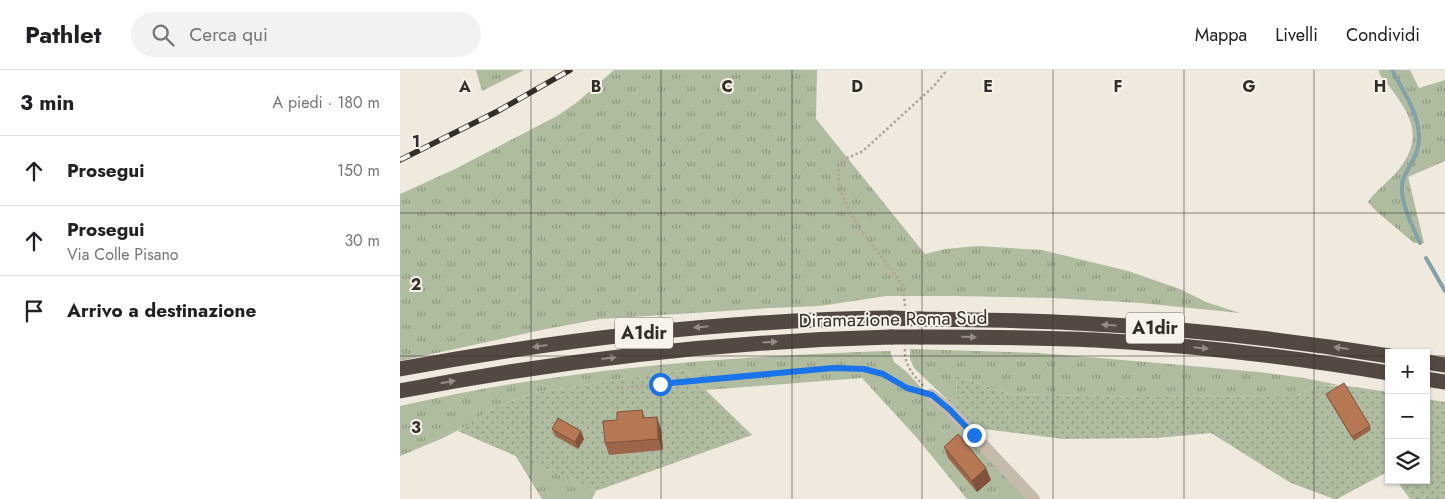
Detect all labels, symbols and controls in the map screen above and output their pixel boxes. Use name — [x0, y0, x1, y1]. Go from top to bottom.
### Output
search box — [131, 12, 481, 57]
text: Pathlet — [25, 17, 101, 52]
icon: search — [149, 21, 177, 49]
text: Cerca qui — [189, 21, 268, 48]
text: Mappa — [1195, 22, 1247, 48]
text: Livelli — [1275, 22, 1318, 48]
text: Condividi — [1346, 22, 1420, 48]
text: A — [458, 75, 471, 98]
text: B — [591, 75, 601, 98]
text: C — [721, 75, 733, 98]
text: D — [851, 75, 863, 98]
text: E — [983, 75, 993, 98]
text: F — [1114, 75, 1122, 98]
text: G — [1242, 75, 1256, 98]
text: H — [1374, 75, 1386, 98]
text: 3 min — [20, 88, 74, 118]
text: A piedi · 180 m — [273, 91, 380, 114]
text: 1 — [412, 130, 420, 153]
icon: ahead — [20, 157, 48, 185]
text: Prosegui — [67, 157, 145, 184]
text: 150 m — [337, 159, 380, 182]
text: Prosegui — [67, 216, 145, 243]
icon: ahead — [20, 227, 48, 255]
text: 30 m — [344, 229, 380, 252]
text: Via Colle Pisano — [67, 243, 179, 266]
text: 2 — [411, 273, 421, 296]
icon: arrive — [20, 297, 48, 325]
text: Arrivo a destinazione — [67, 297, 256, 324]
street label: Diramazione Roma Sud — [798, 304, 988, 334]
road number: A1dir — [1126, 312, 1184, 344]
road number: A1dir — [615, 318, 673, 348]
one-way arrow — [1101, 320, 1117, 328]
one-way arrow — [693, 323, 709, 331]
one-way arrow — [961, 333, 977, 341]
one-way arrow — [763, 338, 779, 346]
one-way arrow — [532, 342, 548, 350]
one-way arrow — [1194, 344, 1210, 352]
one-way arrow — [1332, 344, 1348, 352]
map controls — [1385, 349, 1430, 484]
button: + — [1385, 349, 1430, 394]
one-way arrow — [601, 354, 617, 362]
route start — [649, 373, 672, 396]
one-way arrow — [440, 378, 456, 386]
button: − — [1385, 394, 1430, 439]
text: 3 — [411, 416, 421, 439]
route end — [963, 424, 986, 447]
button: layers — [1385, 439, 1430, 484]

